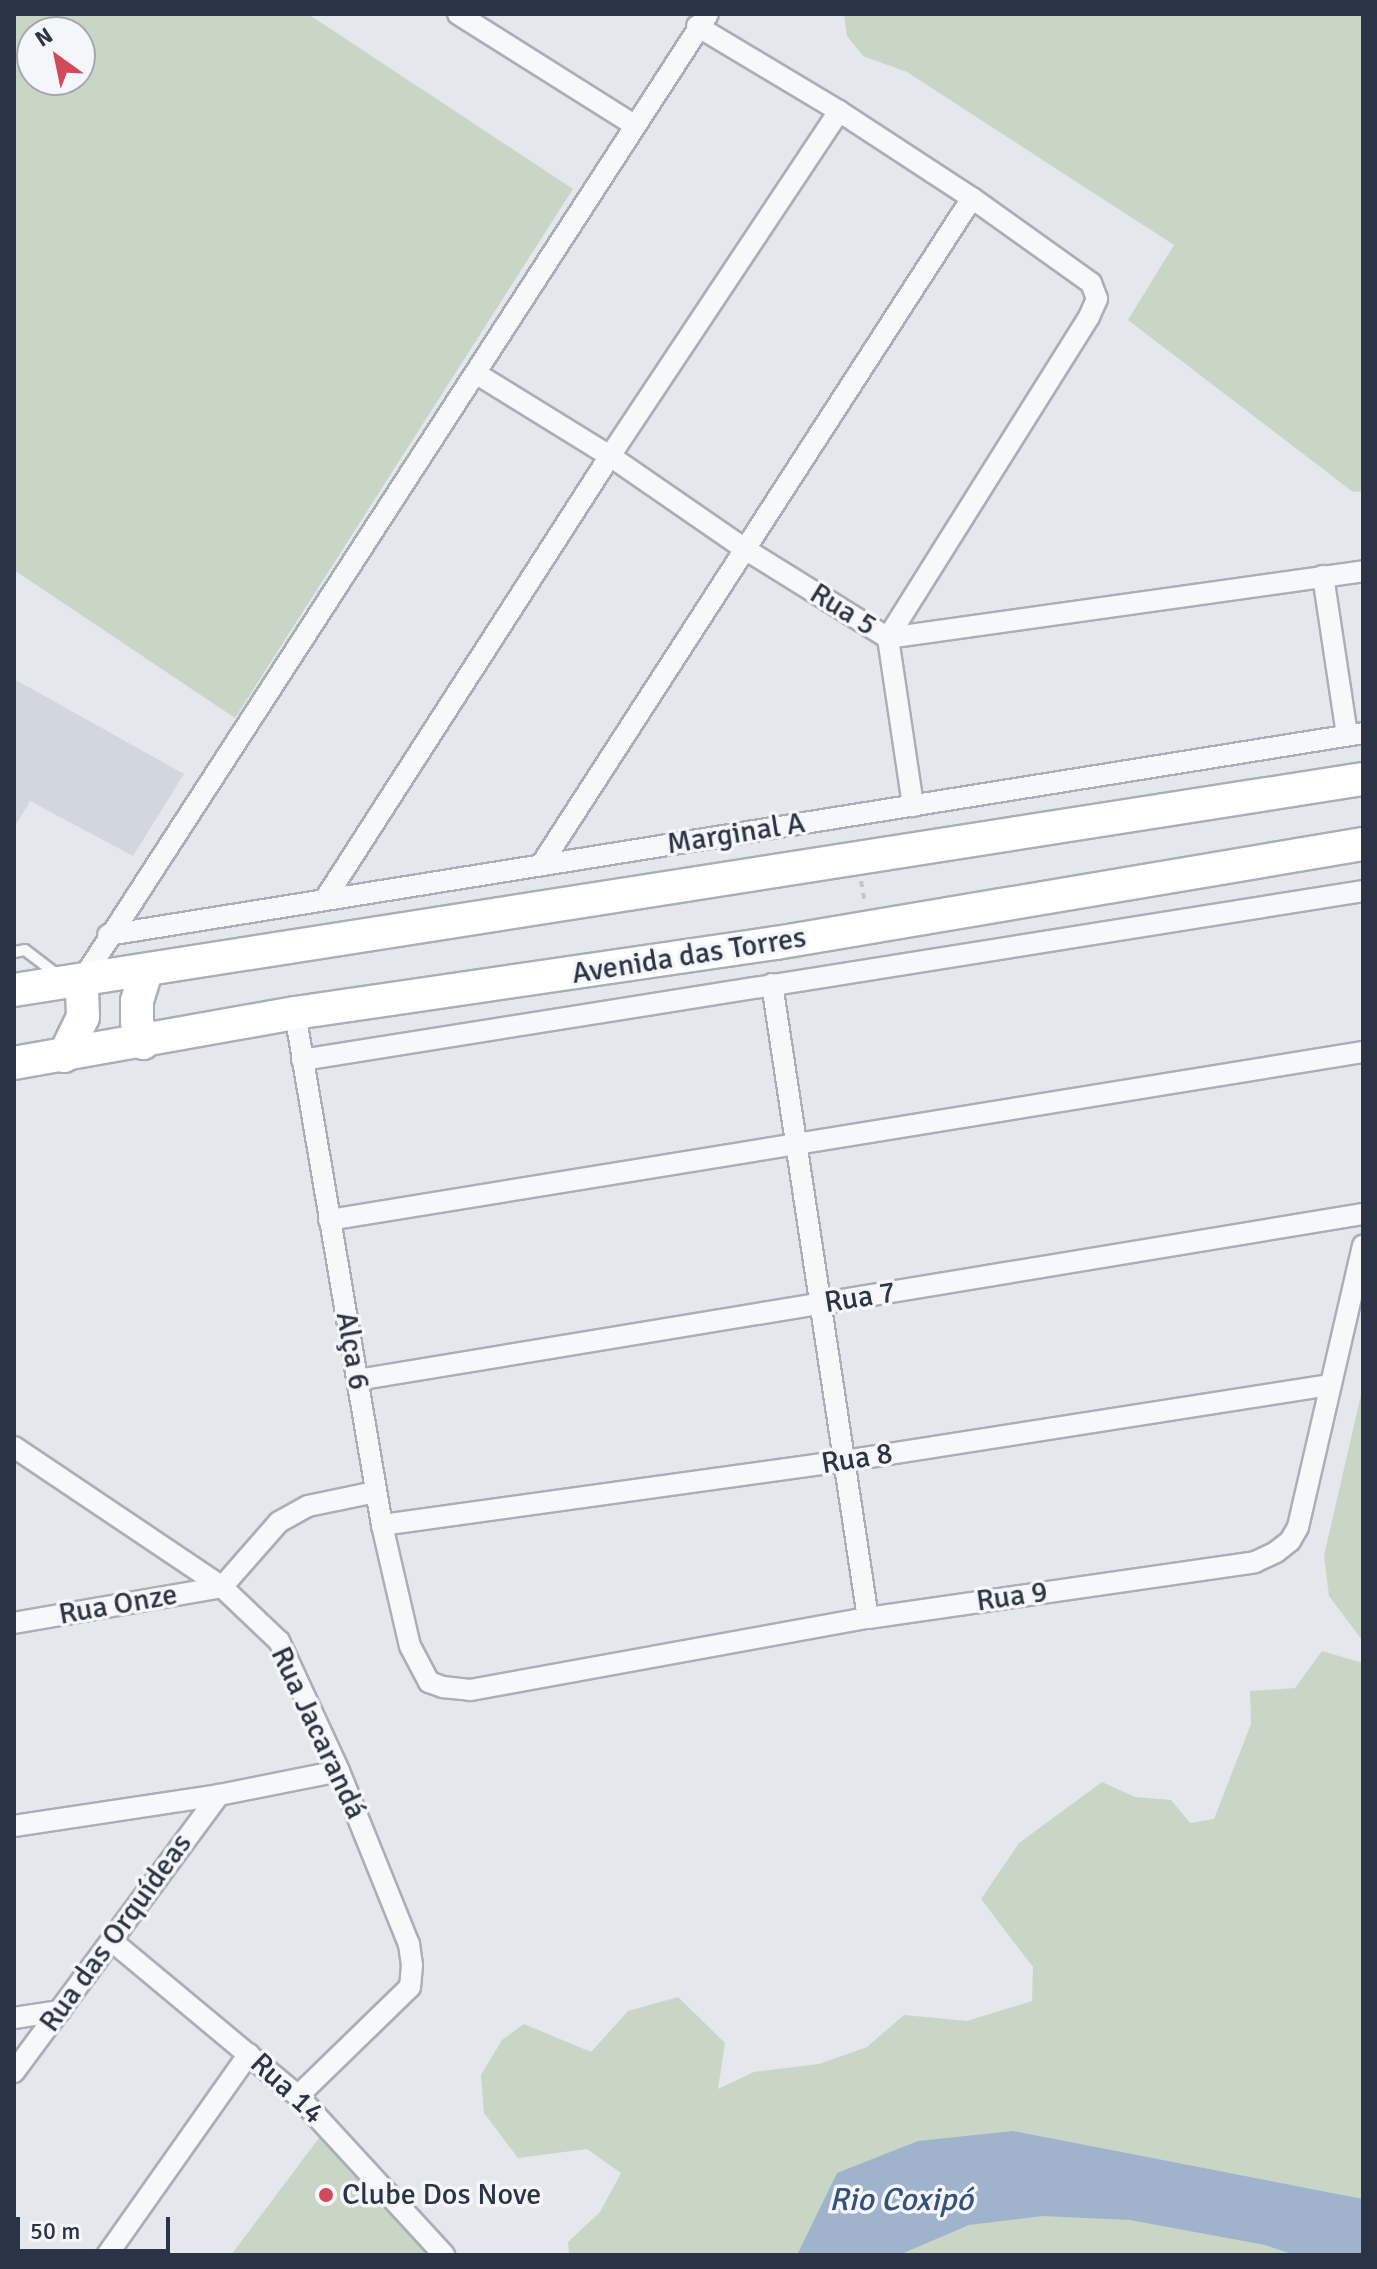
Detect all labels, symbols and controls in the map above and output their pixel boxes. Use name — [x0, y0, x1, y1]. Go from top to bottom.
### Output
north arrow — [16, 16, 96, 96]
text: N — [30, 22, 58, 53]
street label: Rua 5 — [803, 576, 883, 644]
street label: Marginal A — [664, 805, 808, 863]
street label: Avenida das Torres — [569, 920, 809, 992]
street label: Rua 7 — [822, 1275, 898, 1321]
street label: Alça 6 — [327, 1309, 377, 1393]
street label: Rua 8 — [819, 1436, 895, 1482]
street label: Rua 9 — [974, 1574, 1050, 1620]
street label: Rua Onze — [56, 1577, 180, 1633]
street label: Rua Jacarandá — [262, 1641, 374, 1825]
street label: Rua das Orquídeas — [32, 1827, 200, 2039]
street label: Rua 14 — [243, 2046, 331, 2132]
place label: Clube Dos Nove — [342, 2177, 541, 2213]
water label: Rio Coxipó — [829, 2181, 973, 2219]
marker: Clube Dos Nove — [317, 2186, 335, 2204]
scale bar — [20, 2201, 174, 2251]
text: 50 m — [30, 2216, 80, 2246]

